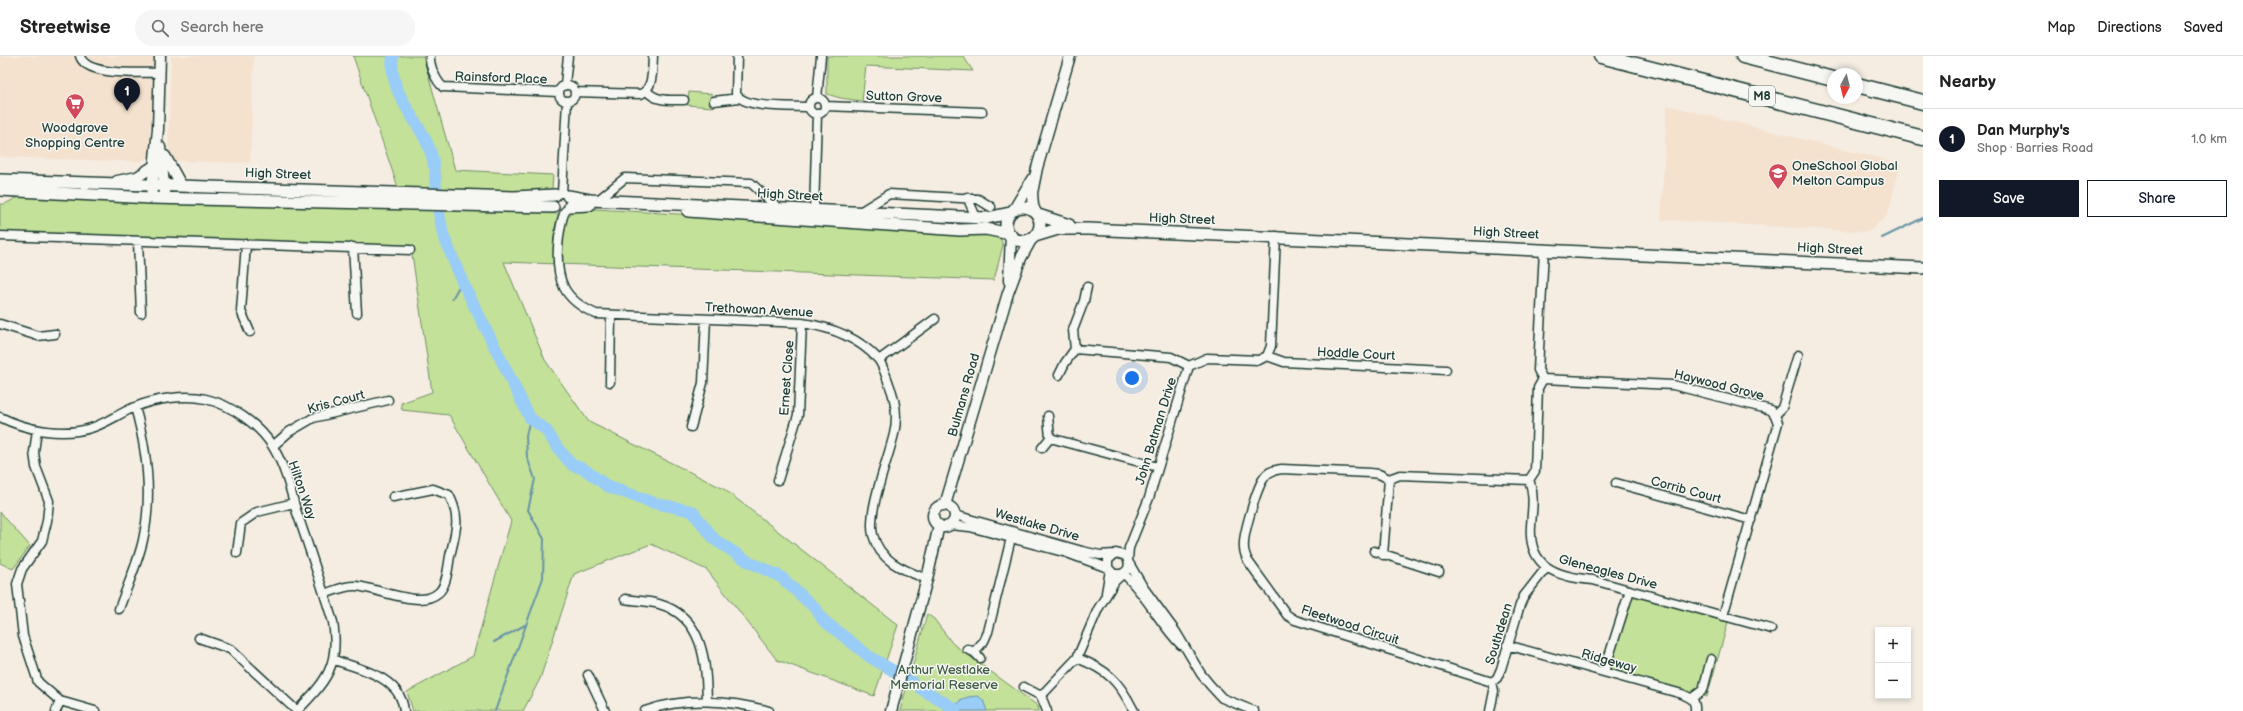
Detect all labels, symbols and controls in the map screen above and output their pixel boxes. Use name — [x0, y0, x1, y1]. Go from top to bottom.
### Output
search box — [135, 10, 415, 46]
text: Streetwise — [20, 16, 111, 39]
icon: search — [149, 17, 171, 39]
text: Search here — [181, 18, 264, 37]
text: Map — [2047, 19, 2075, 36]
text: Directions — [2097, 19, 2162, 36]
text: Saved — [2184, 19, 2223, 36]
street label: Rainsford Place — [454, 68, 548, 88]
north arrow — [1827, 68, 1863, 104]
text: Nearby — [1939, 72, 1996, 92]
pin: 1 — [114, 78, 140, 111]
road number: M8 — [1749, 86, 1775, 106]
street label: Sutton Grove — [866, 88, 943, 106]
supermarket icon: Woodgrove Shopping Centre — [64, 92, 86, 120]
place label: Woodgrove Shopping Centre — [25, 120, 125, 151]
text: Dan Murphy's — [1977, 121, 2070, 140]
text: 1 — [1949, 131, 1955, 147]
text: 1.0 km — [2191, 131, 2227, 147]
text: Shop · Barries Road — [1977, 140, 2093, 156]
place label: OneSchool Global Melton Campus — [1792, 158, 1898, 189]
school or university icon: OneSchool Global Melton Campus — [1767, 162, 1789, 190]
street label: High Street — [245, 165, 311, 183]
button: Save — [1939, 180, 2079, 217]
button: Share — [2087, 180, 2227, 217]
street label: High Street — [757, 185, 823, 205]
street label: High Street — [1149, 210, 1215, 228]
street label: High Street — [1473, 223, 1539, 243]
street label: High Street — [1797, 239, 1863, 259]
street label: Trethowan Avenue — [705, 299, 814, 321]
street label: Ernest Close — [776, 339, 798, 416]
street label: Hoddle Court — [1316, 344, 1396, 364]
street label: Bulmans Road — [944, 352, 984, 438]
street label: Haywood Grove — [1672, 366, 1766, 404]
your location — [1122, 368, 1142, 388]
street label: John Batman Drive — [1132, 375, 1180, 487]
street label: Kris Court — [306, 387, 366, 417]
street label: Hilton Way — [284, 459, 320, 522]
street label: Corrib Court — [1649, 473, 1723, 507]
street label: Westlake Drive — [993, 505, 1081, 545]
street label: Gleneagles Drive — [1557, 551, 1659, 593]
street label: Southdean — [1482, 601, 1516, 667]
street label: Fleetwood Circuit — [1299, 602, 1401, 648]
map controls — [1875, 627, 1911, 699]
button: + — [1875, 627, 1911, 663]
street label: Ridgeway — [1579, 645, 1639, 677]
park label: Arthur Westlake Memorial Reserve — [890, 662, 998, 693]
button: − — [1875, 663, 1911, 699]

